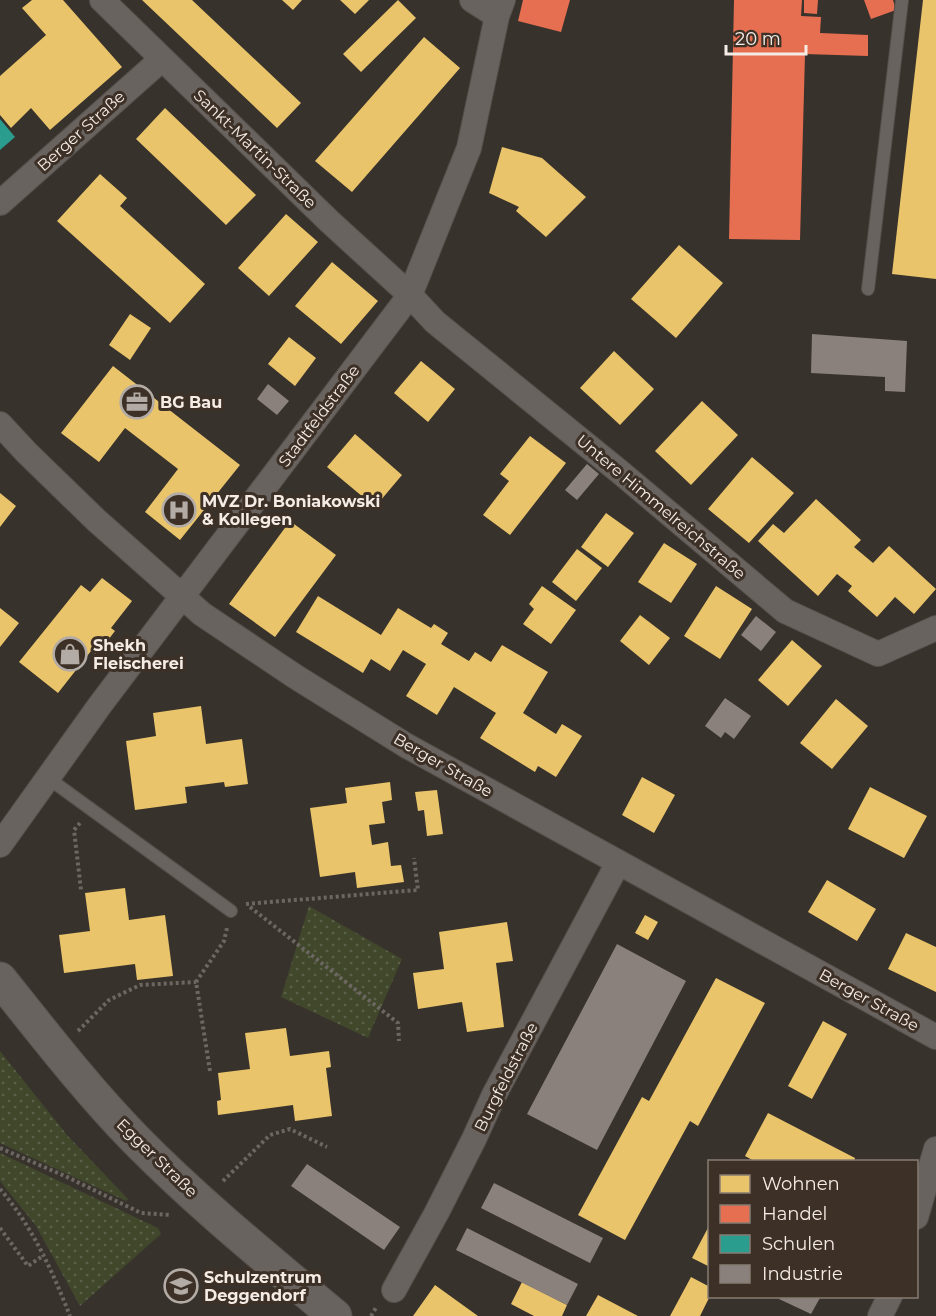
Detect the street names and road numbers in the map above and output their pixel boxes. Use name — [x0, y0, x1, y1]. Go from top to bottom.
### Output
street label: Sankt-Martin-Straße — [190, 86, 320, 212]
street label: Berger Straße — [33, 87, 129, 175]
street label: Stadtfeldstraße — [275, 361, 363, 471]
street label: Untere Himmelreichstraße — [573, 431, 749, 583]
street label: Berger Straße — [390, 729, 496, 801]
street label: Berger Straße — [816, 965, 922, 1035]
street label: Burgfeldstraße — [470, 1019, 542, 1135]
street label: Egger Straße — [113, 1115, 201, 1201]

